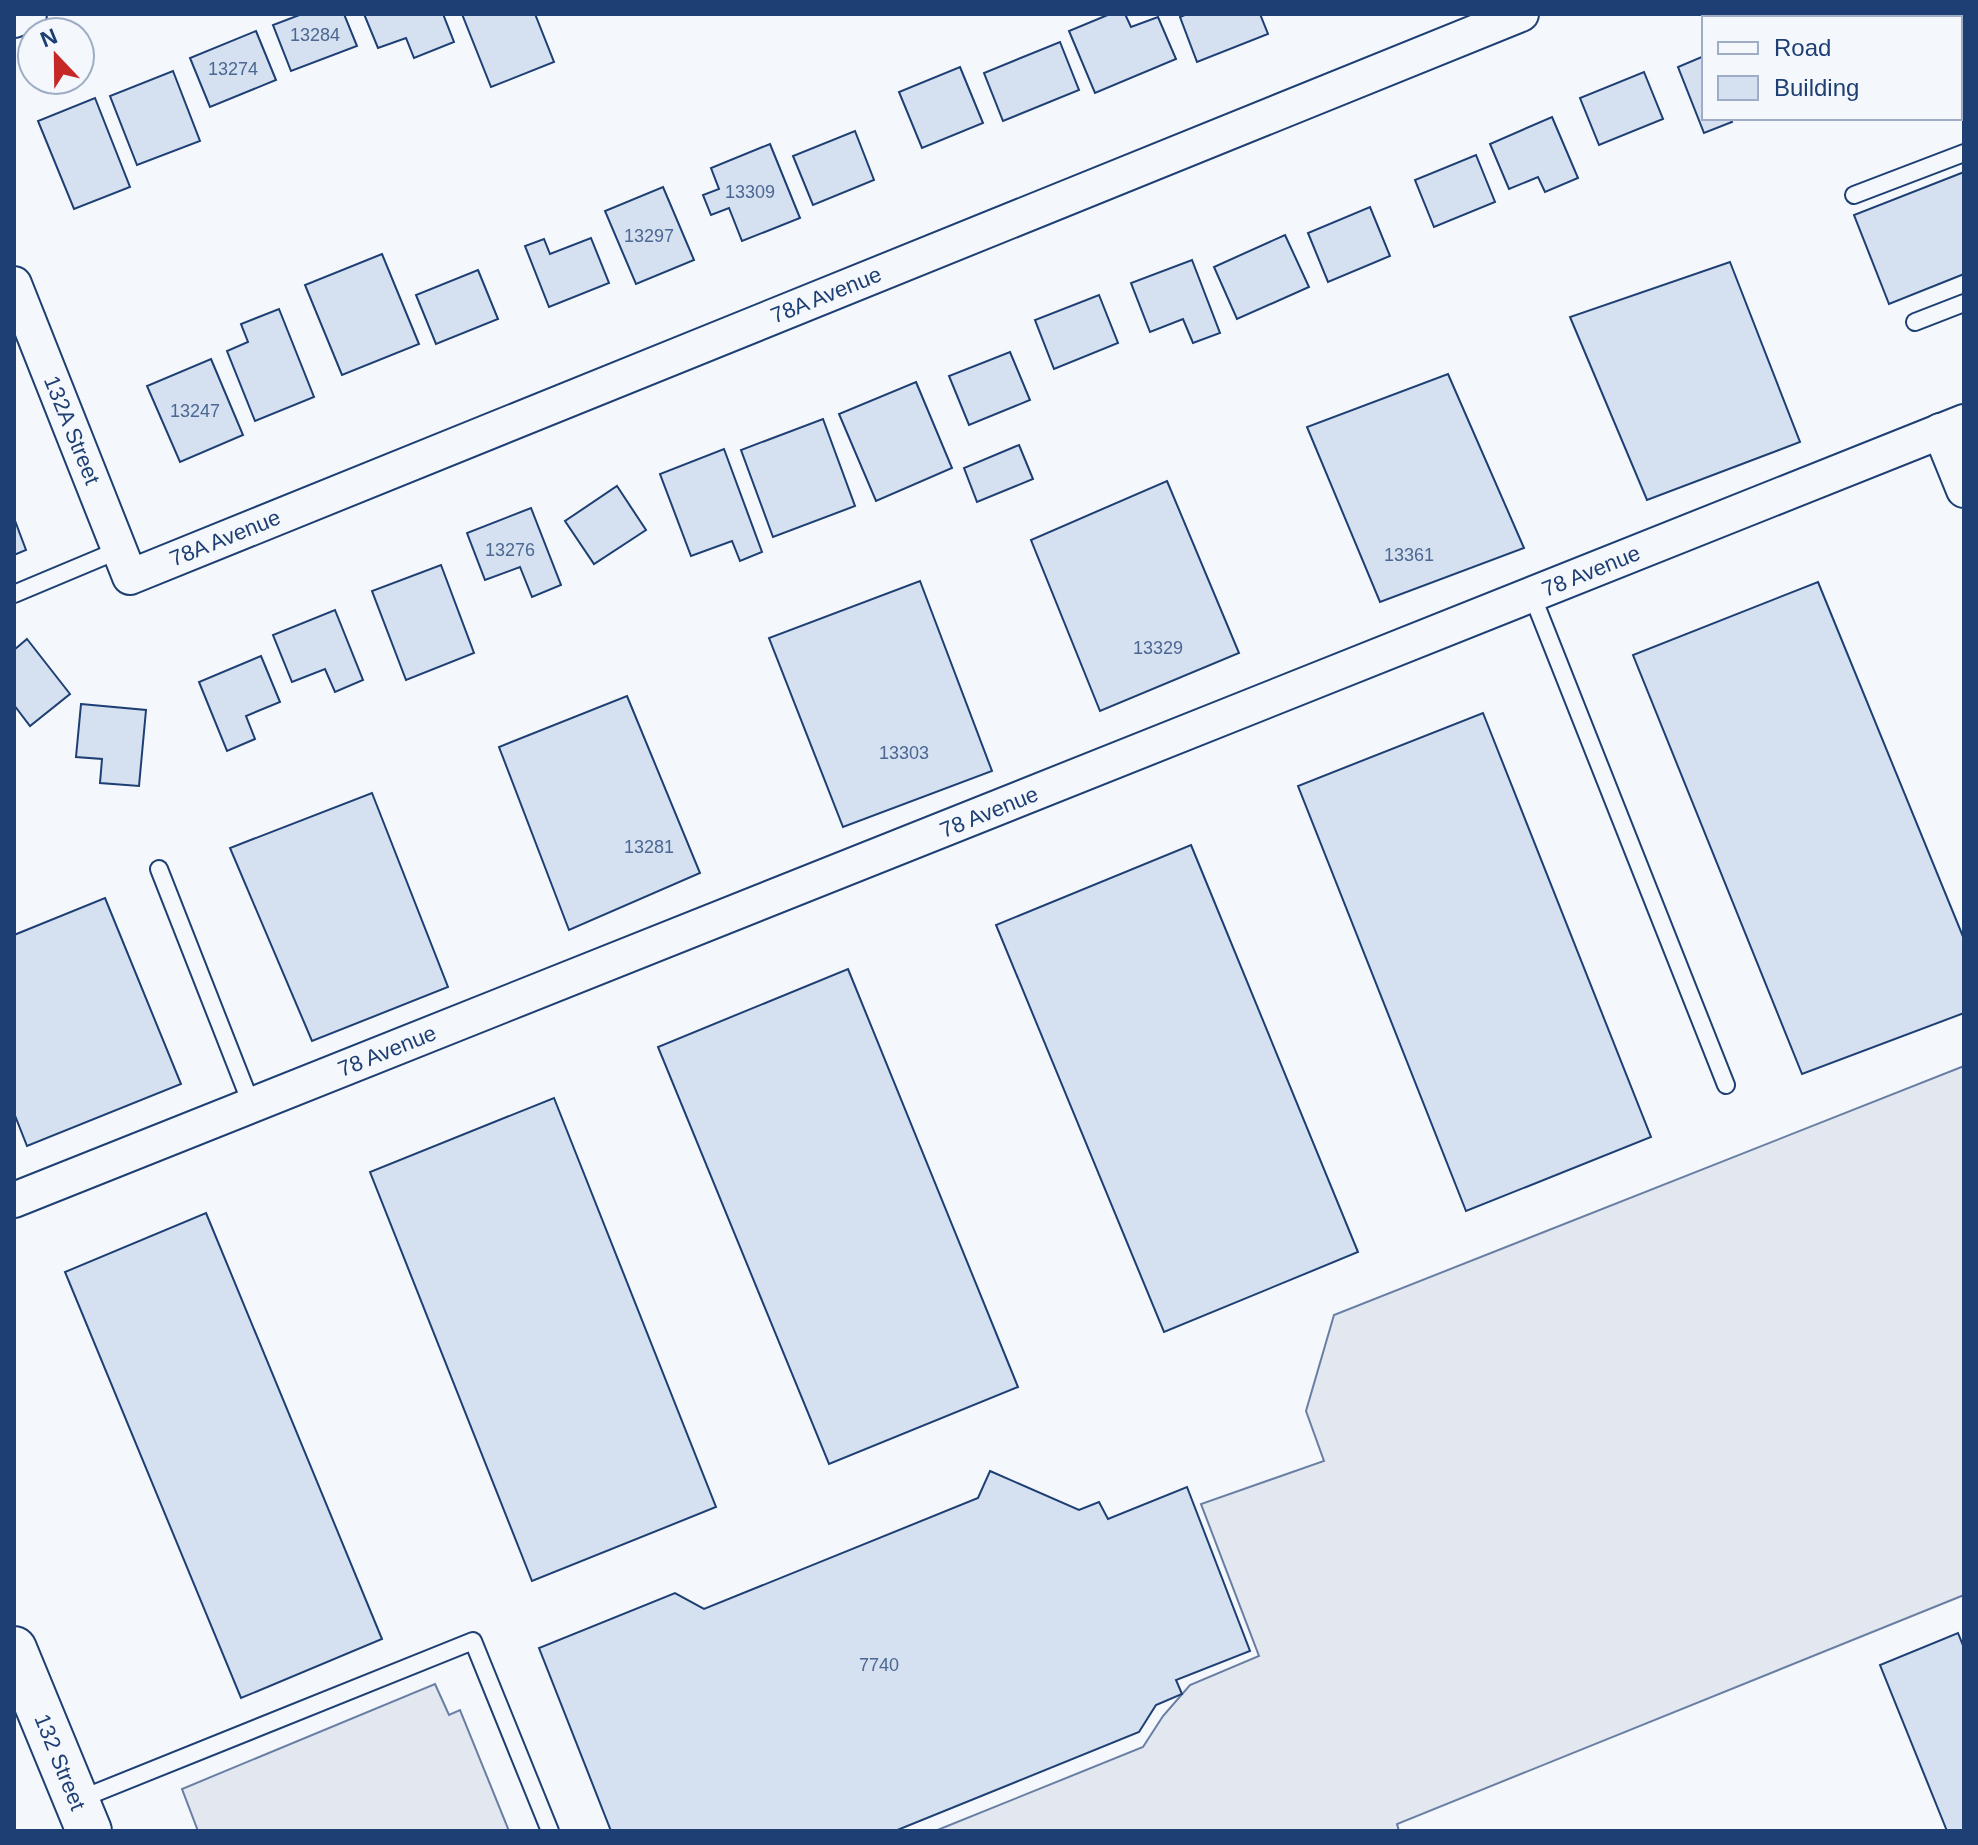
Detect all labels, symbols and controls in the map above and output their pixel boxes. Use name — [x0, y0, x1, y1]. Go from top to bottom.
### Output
north arrow — [16, 16, 96, 96]
legend — [1702, 16, 1962, 120]
text: N — [37, 23, 61, 52]
house number: 13284 — [290, 25, 340, 45]
text: Road — [1774, 34, 1831, 61]
house number: 13274 — [208, 59, 258, 79]
text: Building — [1774, 74, 1859, 101]
house number: 13309 — [725, 182, 775, 202]
house number: 13297 — [624, 226, 674, 246]
street label: 78A Avenue — [767, 261, 885, 329]
street label: 132A Street — [39, 372, 105, 488]
house number: 13247 — [170, 401, 220, 421]
street label: 78A Avenue — [166, 504, 284, 572]
house number: 13276 — [485, 540, 535, 560]
street label: 78 Avenue — [1538, 540, 1644, 602]
house number: 13361 — [1384, 545, 1434, 565]
house number: 13329 — [1133, 638, 1183, 658]
house number: 13303 — [879, 743, 929, 763]
street label: 78 Avenue — [936, 781, 1042, 843]
house number: 13281 — [624, 837, 674, 857]
street label: 78 Avenue — [334, 1020, 440, 1082]
house number: 7740 — [859, 1655, 899, 1675]
street label: 132 Street — [29, 1710, 91, 1814]

